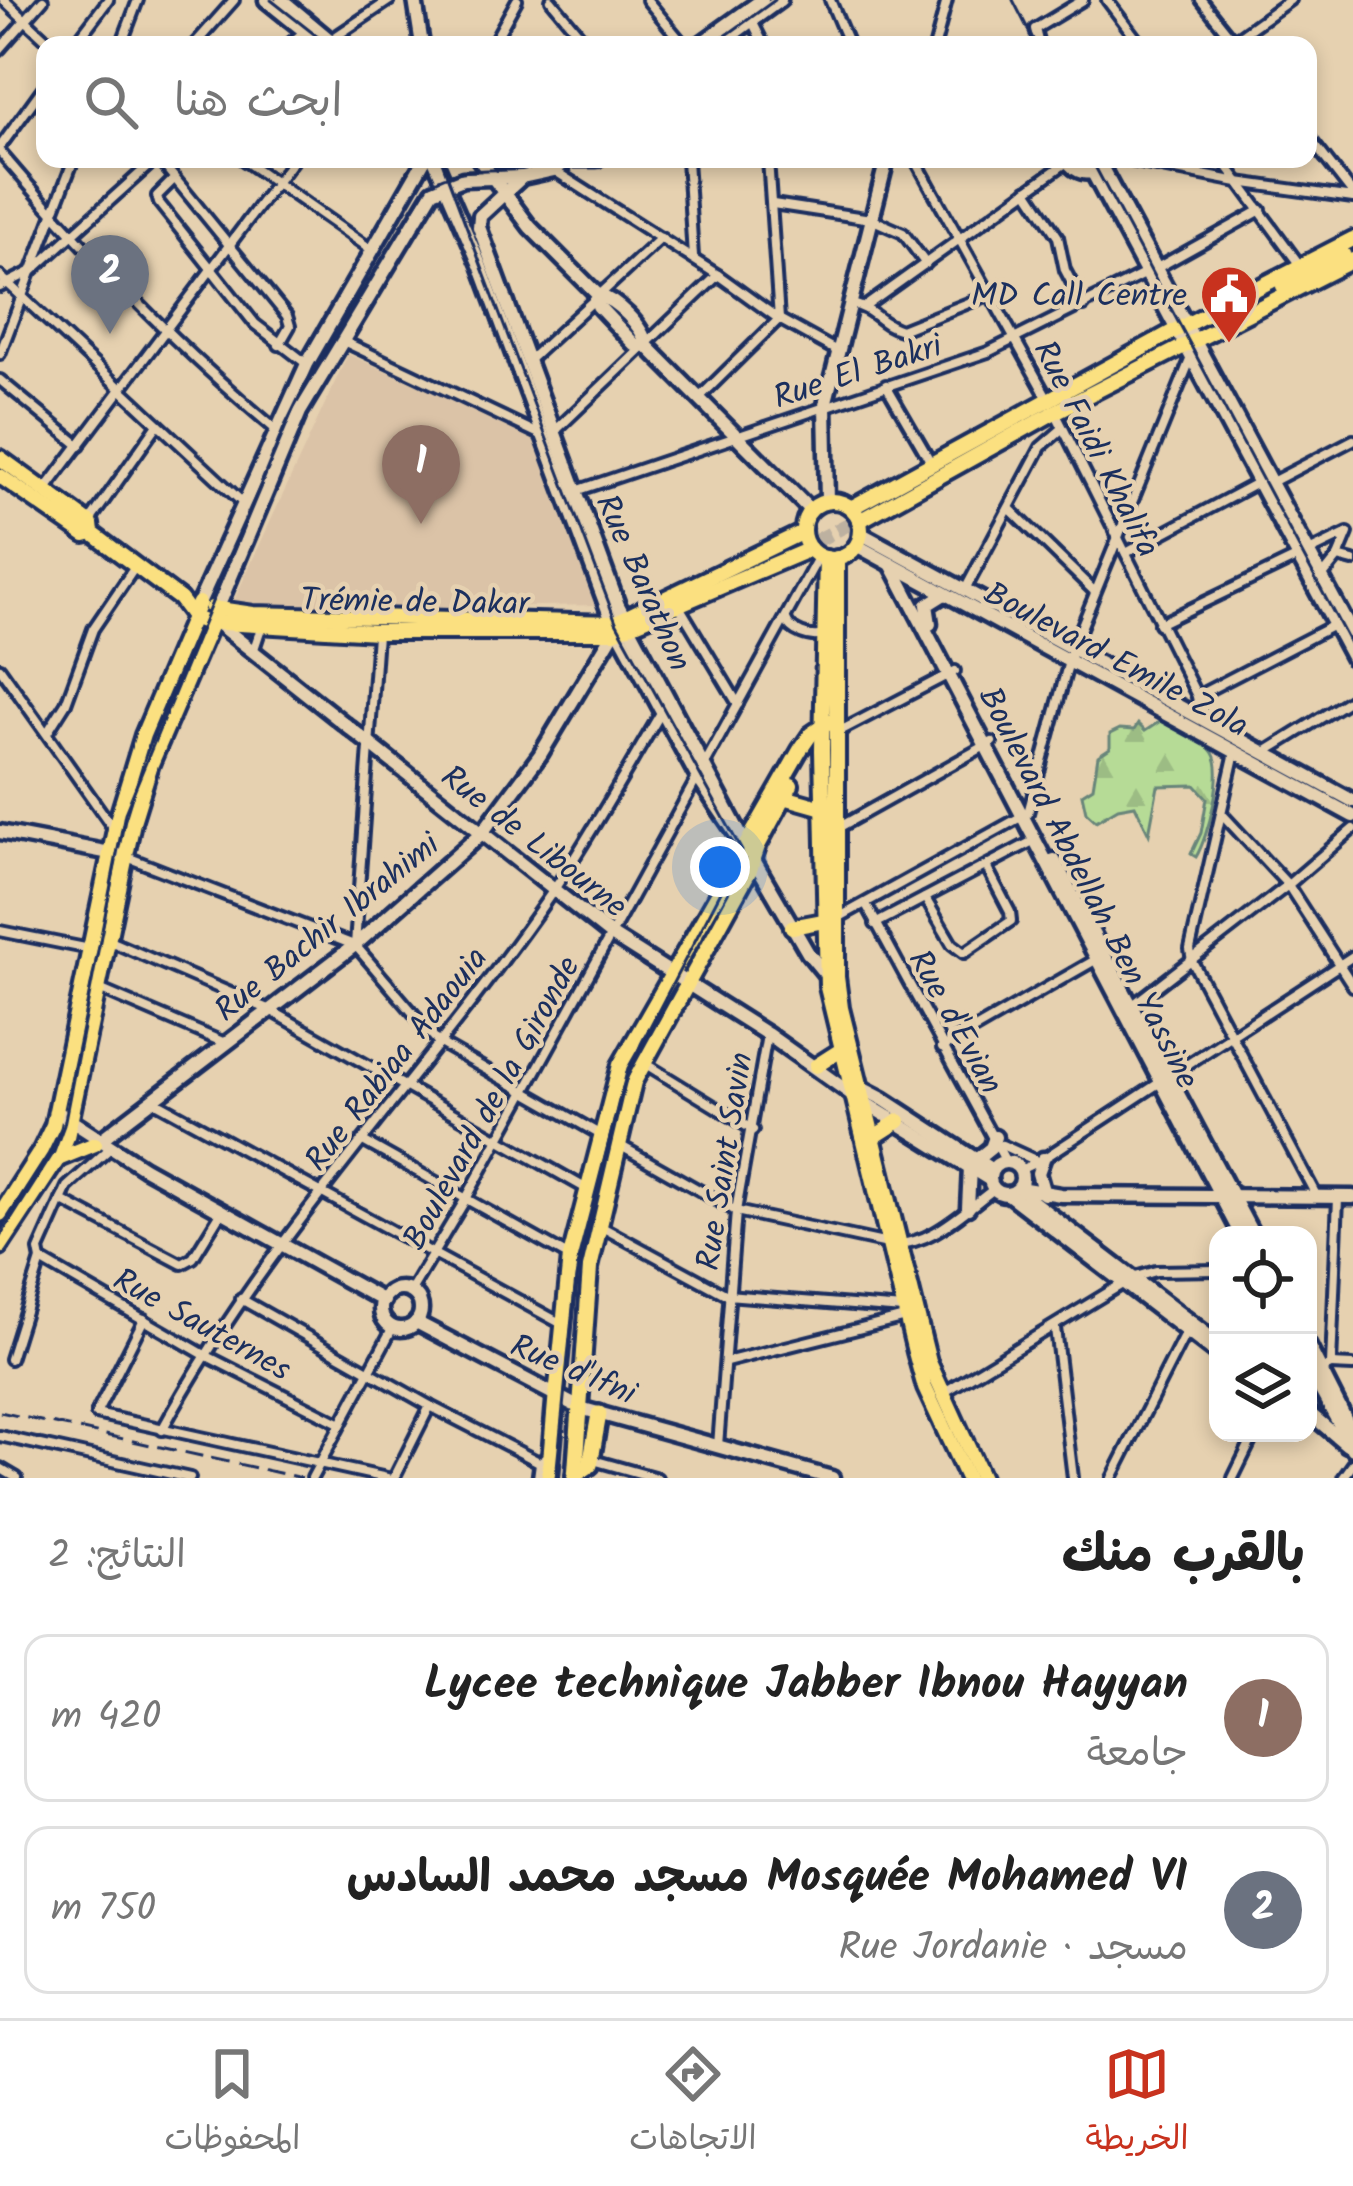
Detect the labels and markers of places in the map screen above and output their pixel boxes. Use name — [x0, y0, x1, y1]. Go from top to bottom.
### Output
pin: 2 — [71, 235, 149, 334]
public building icon: MD Call Centre — [1198, 263, 1260, 345]
place label: MD Call Centre — [971, 271, 1187, 324]
pin: 1 — [382, 425, 460, 524]

